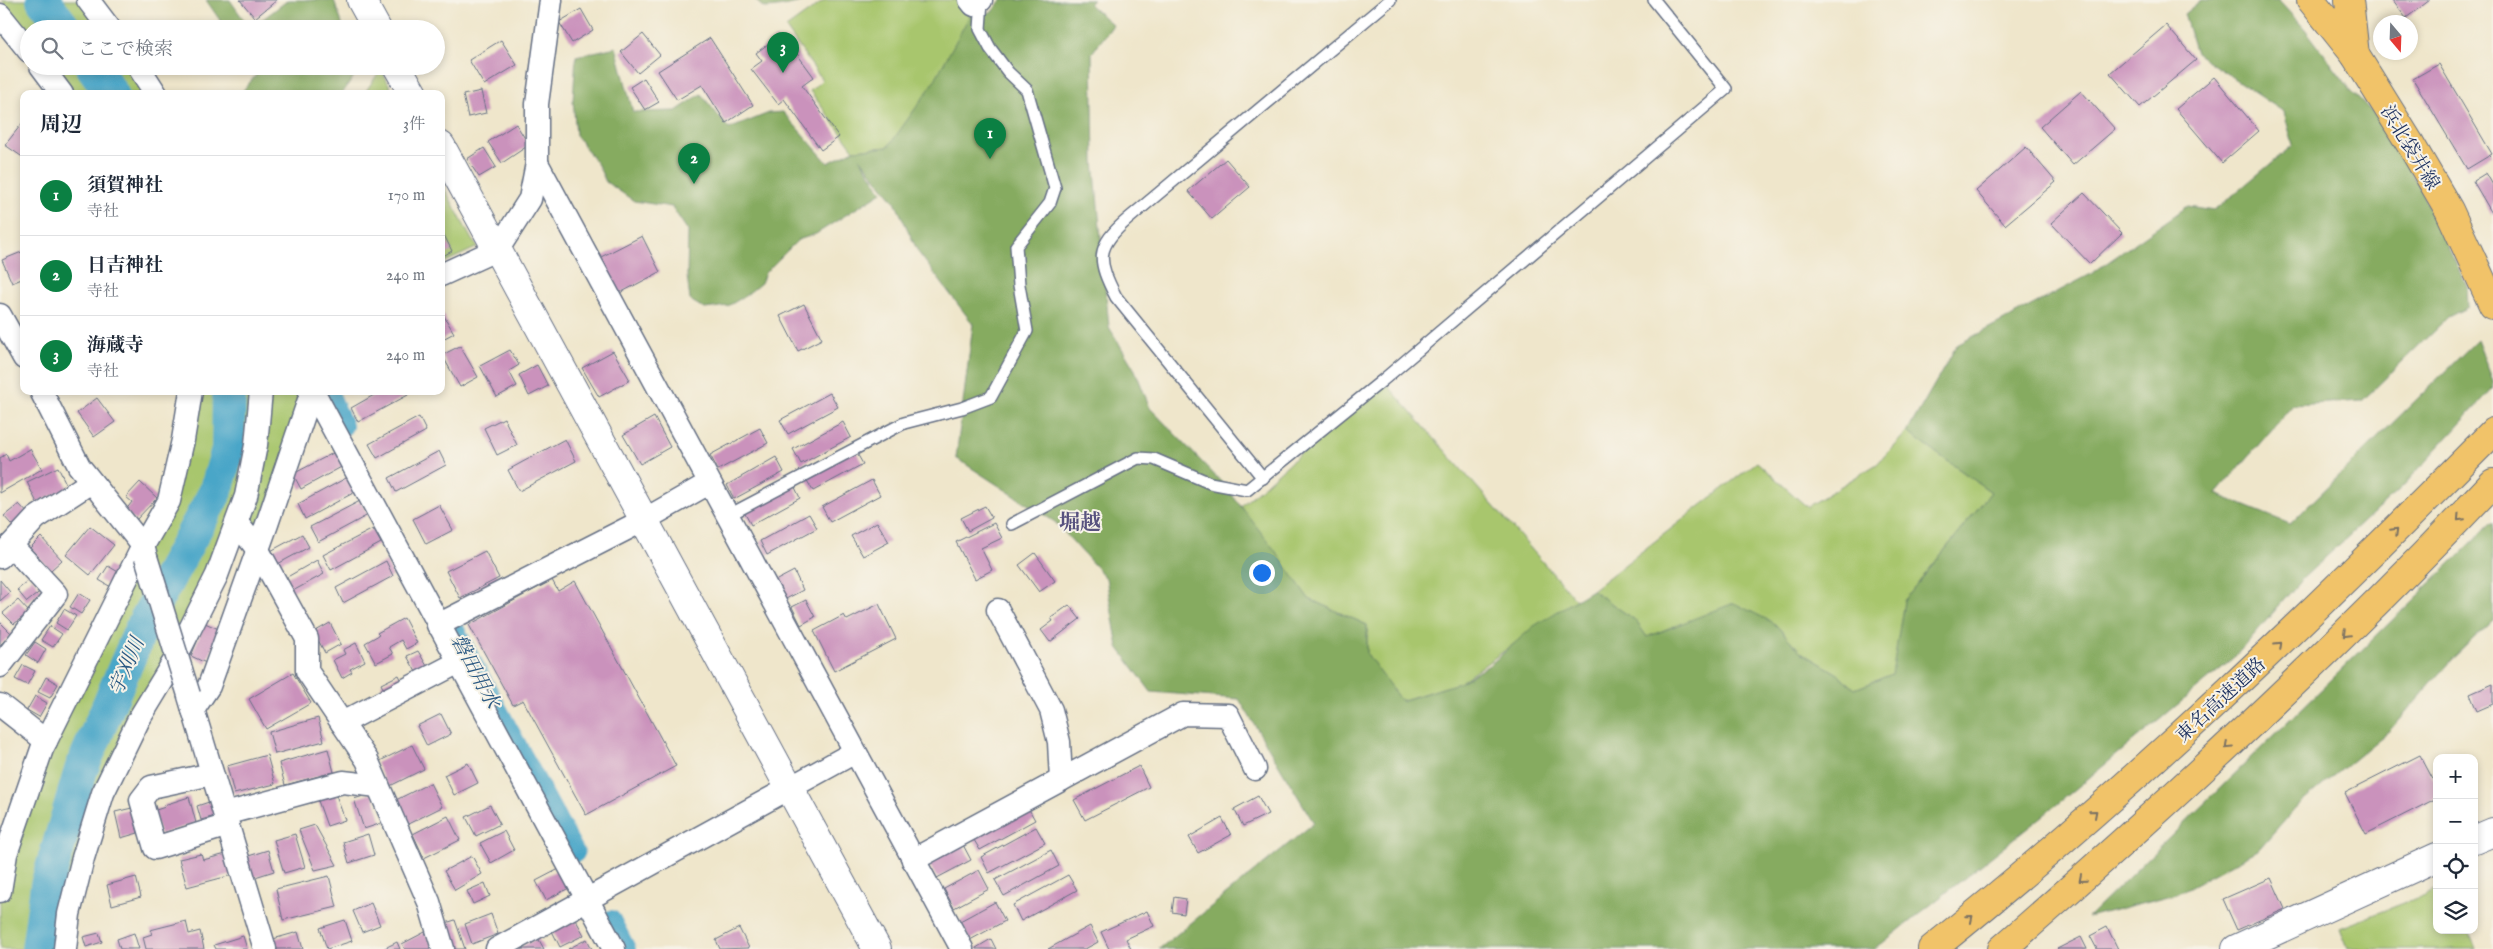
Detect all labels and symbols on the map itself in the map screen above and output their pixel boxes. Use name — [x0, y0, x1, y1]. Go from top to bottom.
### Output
north arrow — [2373, 15, 2418, 60]
pin: 3 — [767, 32, 799, 73]
street label: 浜北袋井線 — [2375, 101, 2444, 195]
pin: 1 — [974, 118, 1006, 159]
pin: 2 — [678, 143, 710, 184]
district label: 堀越 — [1059, 510, 1101, 537]
one-way arrow — [2457, 513, 2466, 522]
one-way arrow — [2389, 528, 2398, 537]
your location — [1249, 560, 1275, 586]
one-way arrow — [2342, 628, 2351, 637]
water label: 磐田用水 — [445, 631, 505, 715]
water label: 宇刈川 — [104, 632, 151, 699]
one-way arrow — [2273, 642, 2282, 651]
street label: 東名高速道路 — [2171, 653, 2271, 748]
one-way arrow — [2225, 741, 2234, 750]
one-way arrow — [2088, 810, 2097, 819]
one-way arrow — [2079, 874, 2088, 882]
one-way arrow — [1964, 915, 1973, 924]

